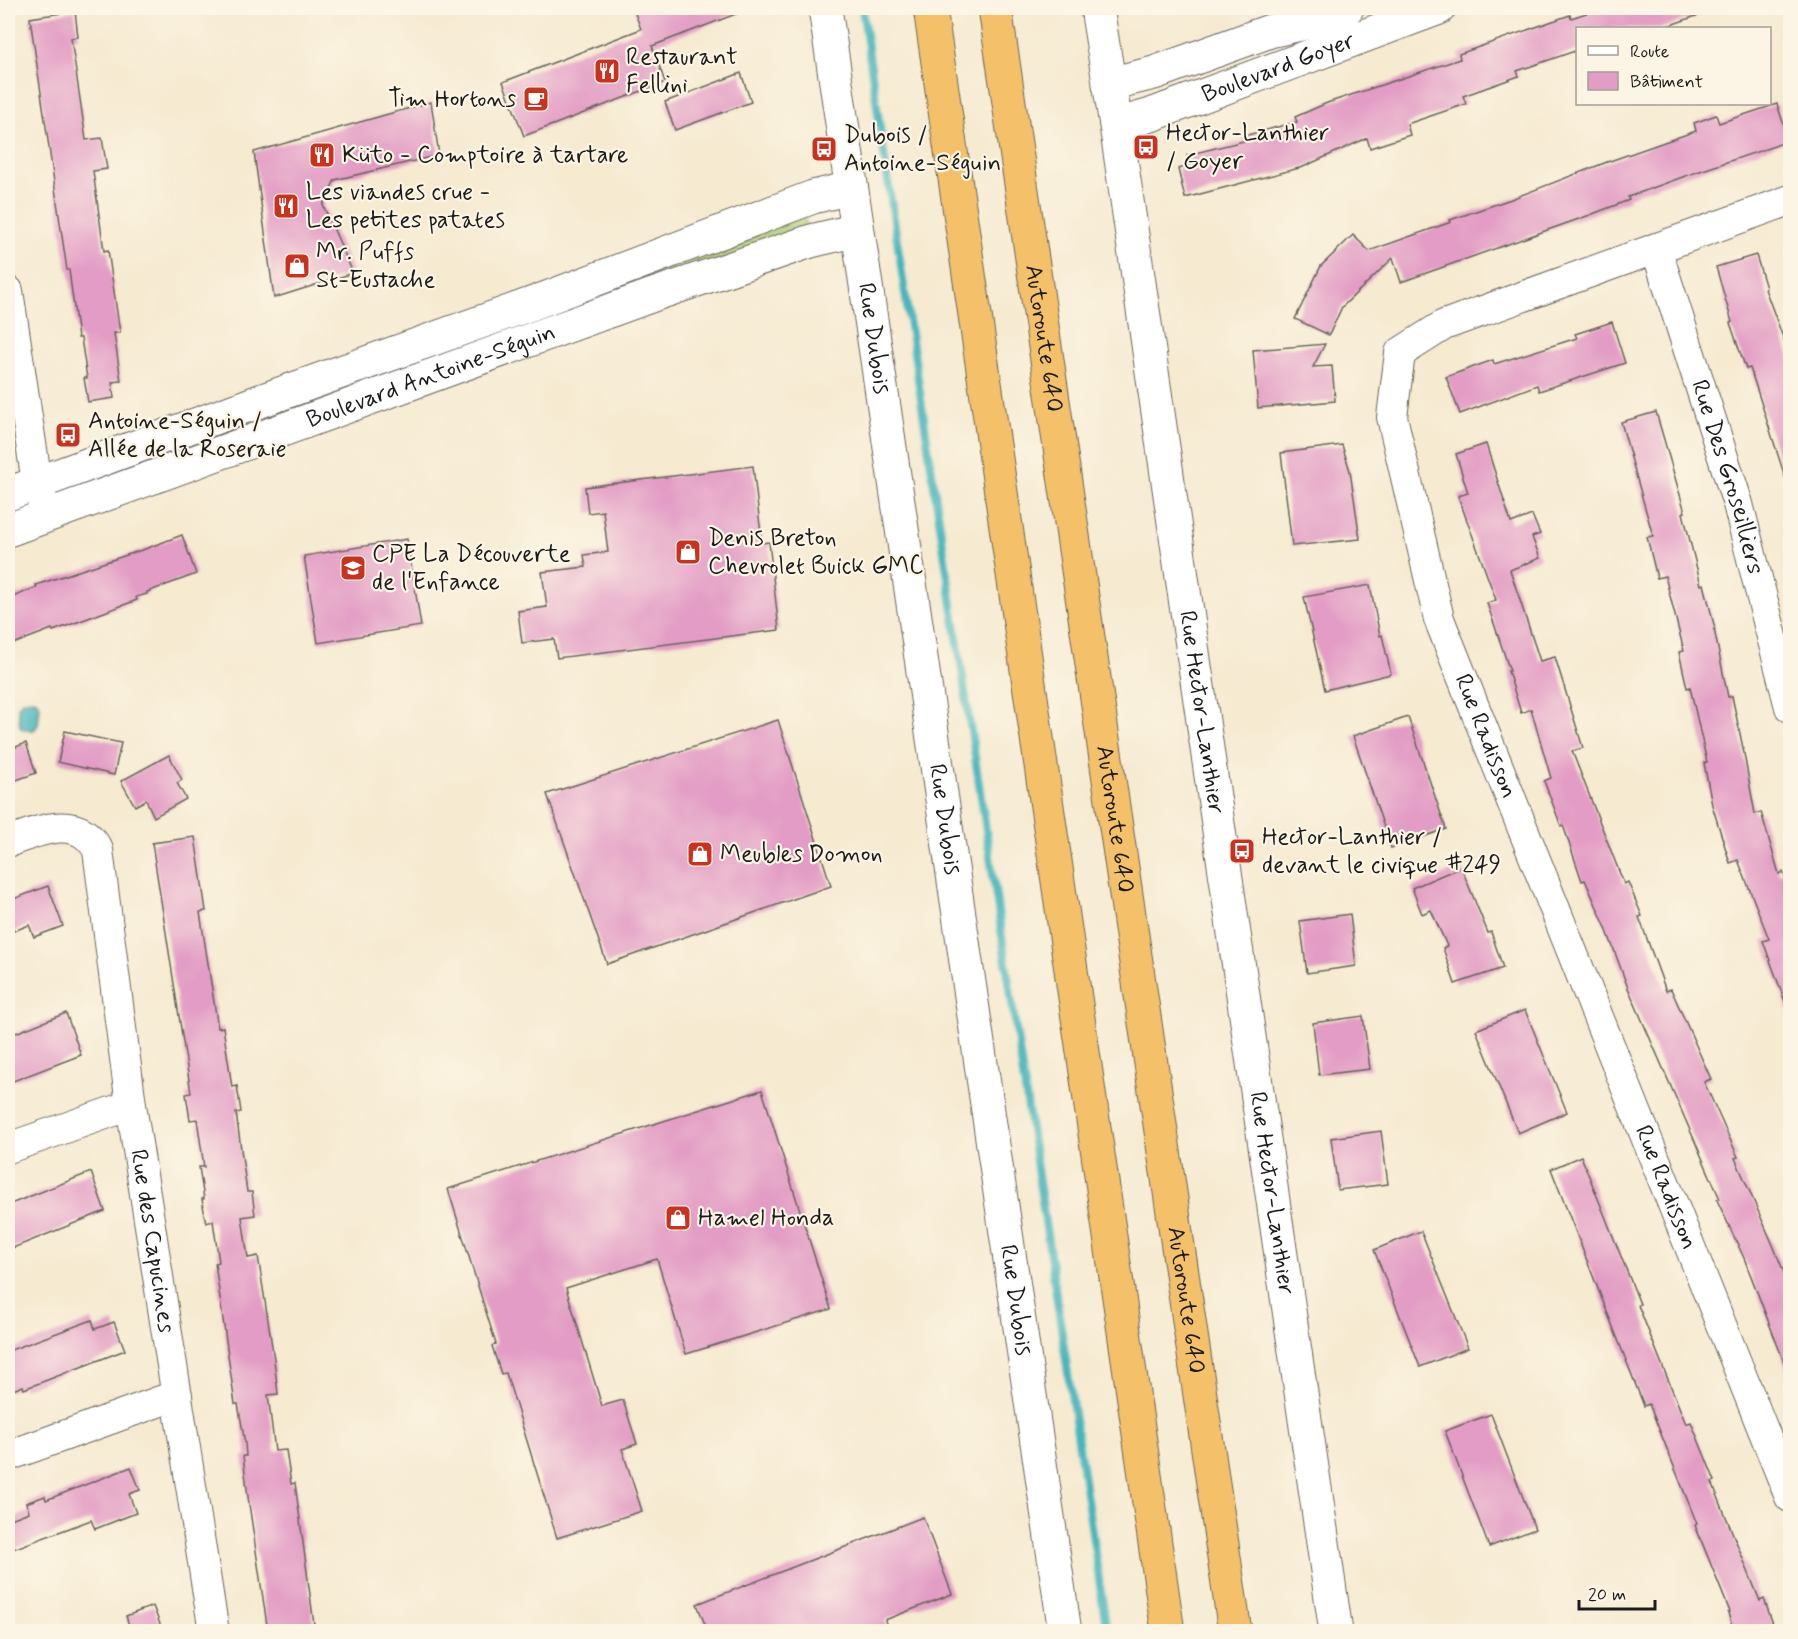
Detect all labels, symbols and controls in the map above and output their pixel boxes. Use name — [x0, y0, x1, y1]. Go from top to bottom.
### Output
street label: Boulevard Goyer — [1197, 25, 1359, 110]
legend — [1576, 27, 1771, 105]
text: Route — [1630, 40, 1669, 64]
place label: Restaurant Fellini — [626, 42, 738, 101]
restaurant icon: Restaurant Fellini — [592, 56, 622, 86]
text: Bâtiment — [1630, 70, 1703, 94]
place label: Tim Hortons — [388, 84, 516, 115]
cafe icon: Tim Hortons — [521, 84, 551, 114]
place label: Hector-Lanthier / Goyer — [1166, 118, 1329, 177]
place label: Dubois / Antoine-Séguin — [844, 120, 1001, 179]
bus stop icon: Hector-Lanthier / Goyer — [1131, 132, 1161, 162]
bus stop icon: Dubois / Antoine-Séguin — [809, 134, 839, 164]
restaurant icon: Küto - Comptoire à tartare — [307, 140, 337, 170]
place label: Küto - Comptoire à tartare — [342, 140, 628, 171]
place label: Les viandes crue - Les petites patates — [306, 177, 505, 236]
restaurant icon: Les viandes crue - Les petites patates — [271, 191, 301, 221]
place label: Mr. Puffs St-Eustache — [316, 237, 435, 296]
shop icon: Mr. Puffs St-Eustache — [282, 251, 312, 281]
street label: Autoroute 640 — [1018, 263, 1070, 414]
street label: Rue Dubois — [850, 281, 897, 396]
street label: Boulevard Antoine-Séguin — [302, 316, 560, 435]
street label: Rue Des Groseilliers — [1684, 376, 1771, 578]
place label: Antoine-Séguin / Allée de la Roseraie — [88, 406, 286, 465]
bus stop icon: Antoine-Séguin / Allée de la Roseraie — [53, 420, 83, 450]
place label: Denis Breton Chevrolet Buick GMC — [708, 523, 923, 582]
shop icon: Denis Breton Chevrolet Buick GMC — [673, 537, 703, 567]
place label: CPE La Découverte de l'Enfance — [372, 539, 571, 598]
school or university icon: CPE La Découverte de l'Enfance — [338, 553, 368, 583]
street label: Rue Hector-Lanthier — [1172, 609, 1232, 816]
street label: Rue Radisson — [1447, 669, 1525, 803]
street label: Autoroute 640 — [1089, 743, 1141, 895]
street label: Rue Dubois — [921, 762, 968, 877]
place label: Hector-Lanthier / devant le civique #249 — [1262, 822, 1501, 881]
bus stop icon: Hector-Lanthier / devant le civique #249 — [1227, 836, 1257, 866]
shop icon: Meubles Domon — [685, 839, 715, 869]
place label: Meubles Domon — [720, 839, 883, 870]
street label: Rue Hector-Lanthier — [1242, 1089, 1302, 1297]
street label: Rue Radisson — [1627, 1121, 1705, 1254]
street label: Rue des Capucines — [123, 1147, 182, 1335]
shop icon: Hamel Honda — [663, 1203, 693, 1233]
place label: Hamel Honda — [698, 1203, 834, 1234]
street label: Autoroute 640 — [1160, 1224, 1212, 1376]
street label: Rue Dubois — [992, 1242, 1039, 1358]
scale bar — [1579, 1573, 1656, 1611]
text: 20 m — [1588, 1583, 1626, 1607]

